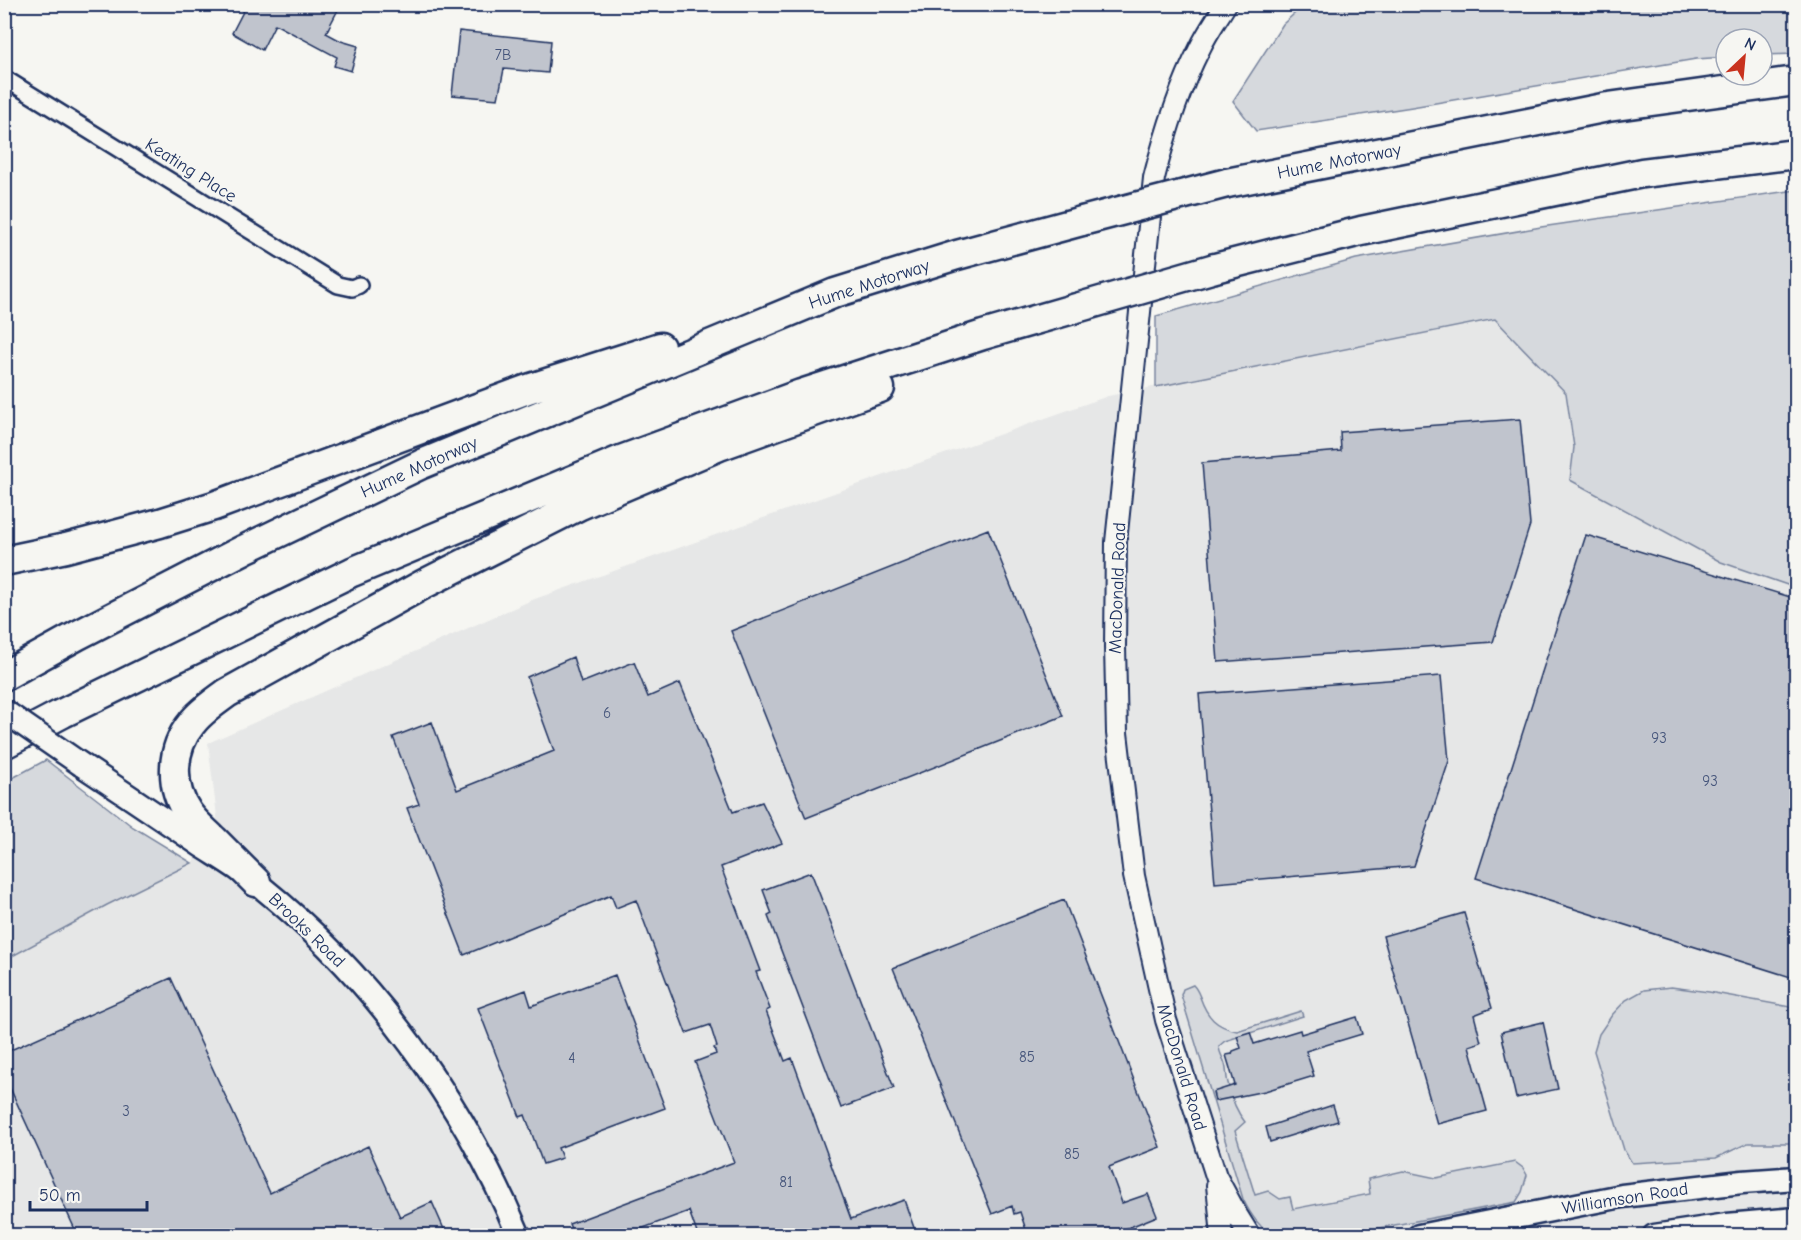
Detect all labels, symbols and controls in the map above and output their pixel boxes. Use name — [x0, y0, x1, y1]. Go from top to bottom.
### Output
north arrow — [1714, 27, 1774, 87]
text: N — [1742, 34, 1759, 55]
house number: 7B — [495, 46, 511, 64]
street label: Keating Place — [141, 134, 240, 207]
street label: Hume Motorway — [1275, 139, 1404, 184]
street label: Hume Motorway — [806, 255, 933, 314]
street label: Hume Motorway — [358, 432, 482, 503]
street label: MacDonald Road — [1105, 522, 1130, 654]
house number: 6 — [603, 704, 611, 722]
house number: 93 — [1651, 729, 1667, 747]
house number: 93 — [1702, 772, 1718, 790]
street label: Brooks Road — [264, 889, 349, 972]
street label: MacDonald Road — [1152, 1001, 1211, 1133]
house number: 85 — [1019, 1048, 1035, 1066]
house number: 4 — [568, 1049, 576, 1067]
house number: 3 — [122, 1102, 130, 1120]
house number: 85 — [1064, 1145, 1080, 1163]
house number: 81 — [779, 1173, 793, 1191]
scale bar — [30, 1174, 147, 1212]
street label: Williamson Road — [1560, 1178, 1690, 1219]
text: 50 m — [39, 1185, 81, 1206]

